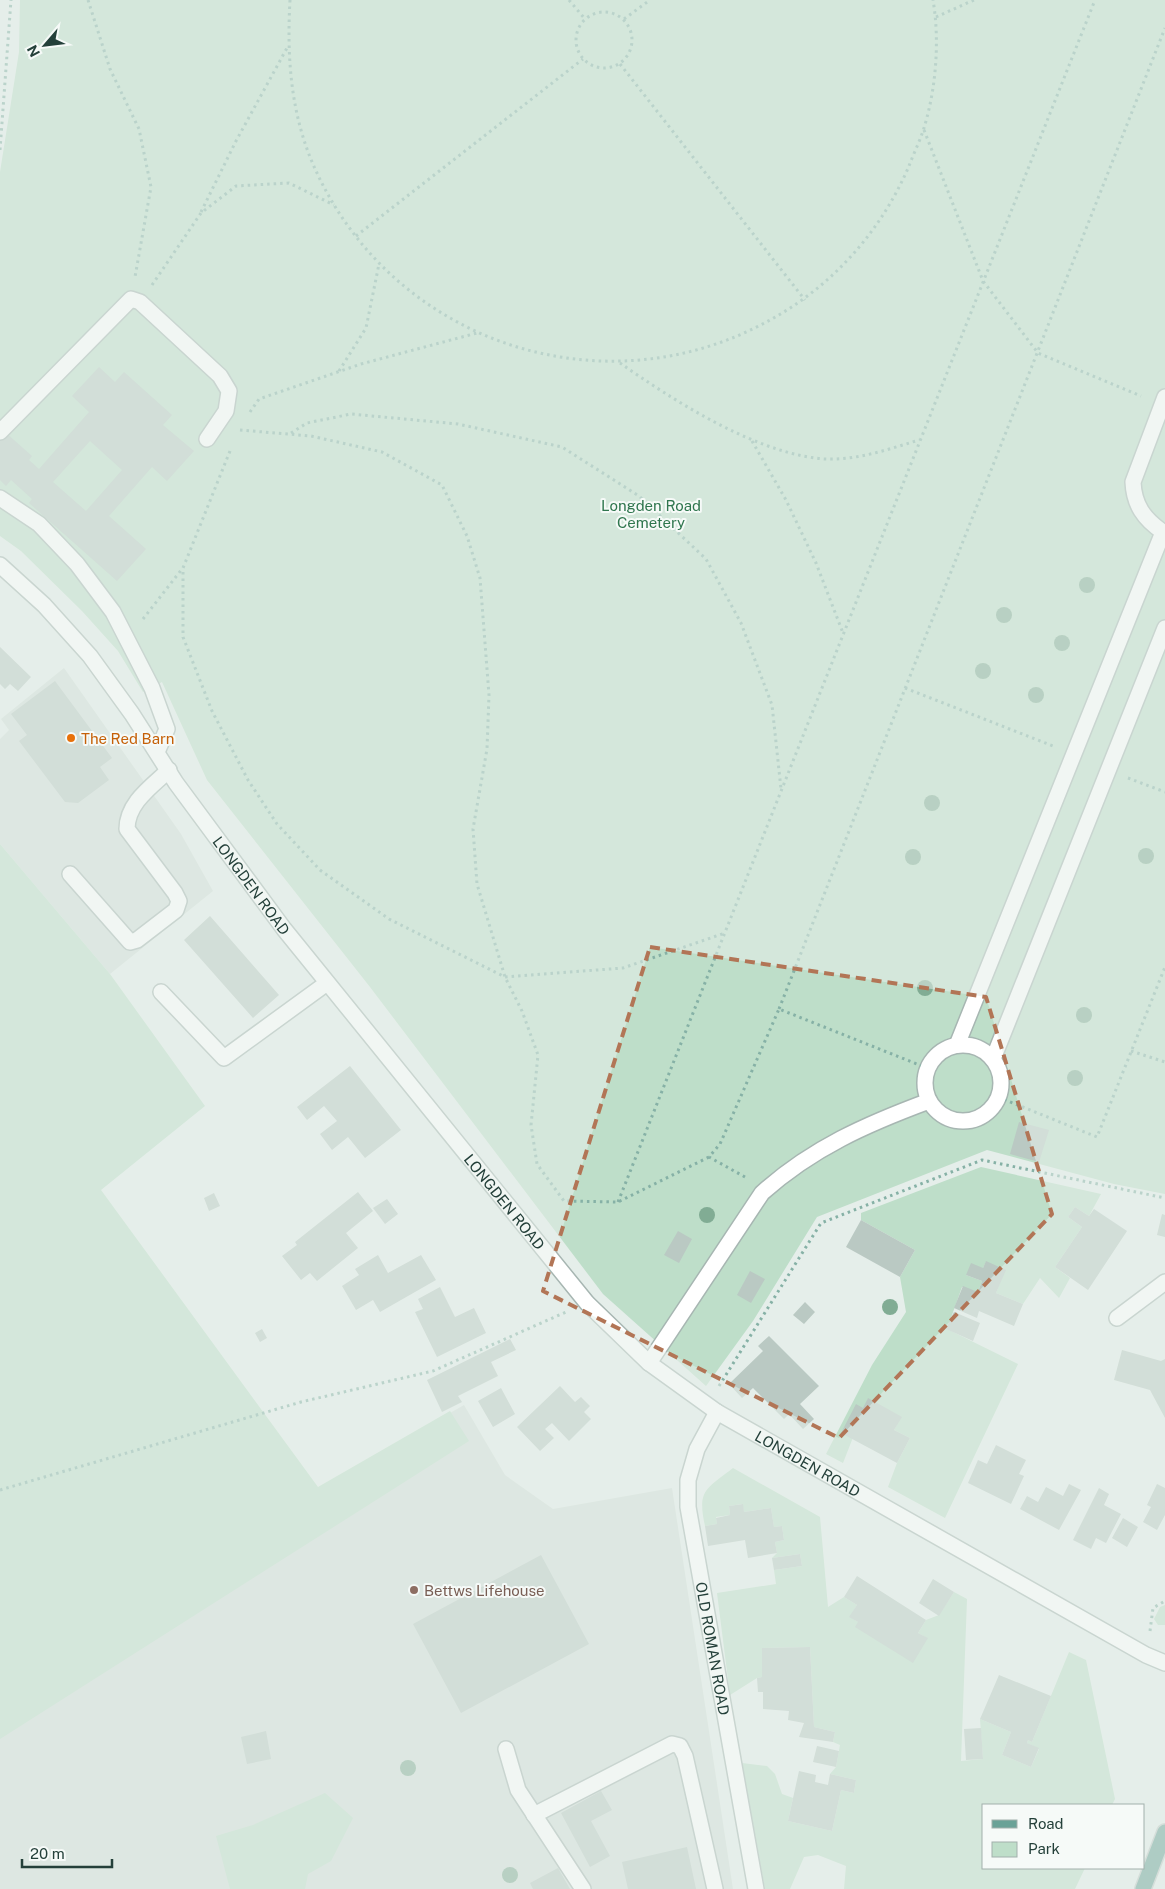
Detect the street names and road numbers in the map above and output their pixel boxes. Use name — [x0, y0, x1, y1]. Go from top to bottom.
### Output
street label: LONGDEN ROAD — [210, 833, 294, 938]
street label: LONGDEN ROAD — [461, 1150, 549, 1253]
street label: LONGDEN ROAD — [752, 1427, 863, 1500]
street label: OLD ROMAN ROAD — [693, 1580, 733, 1717]

